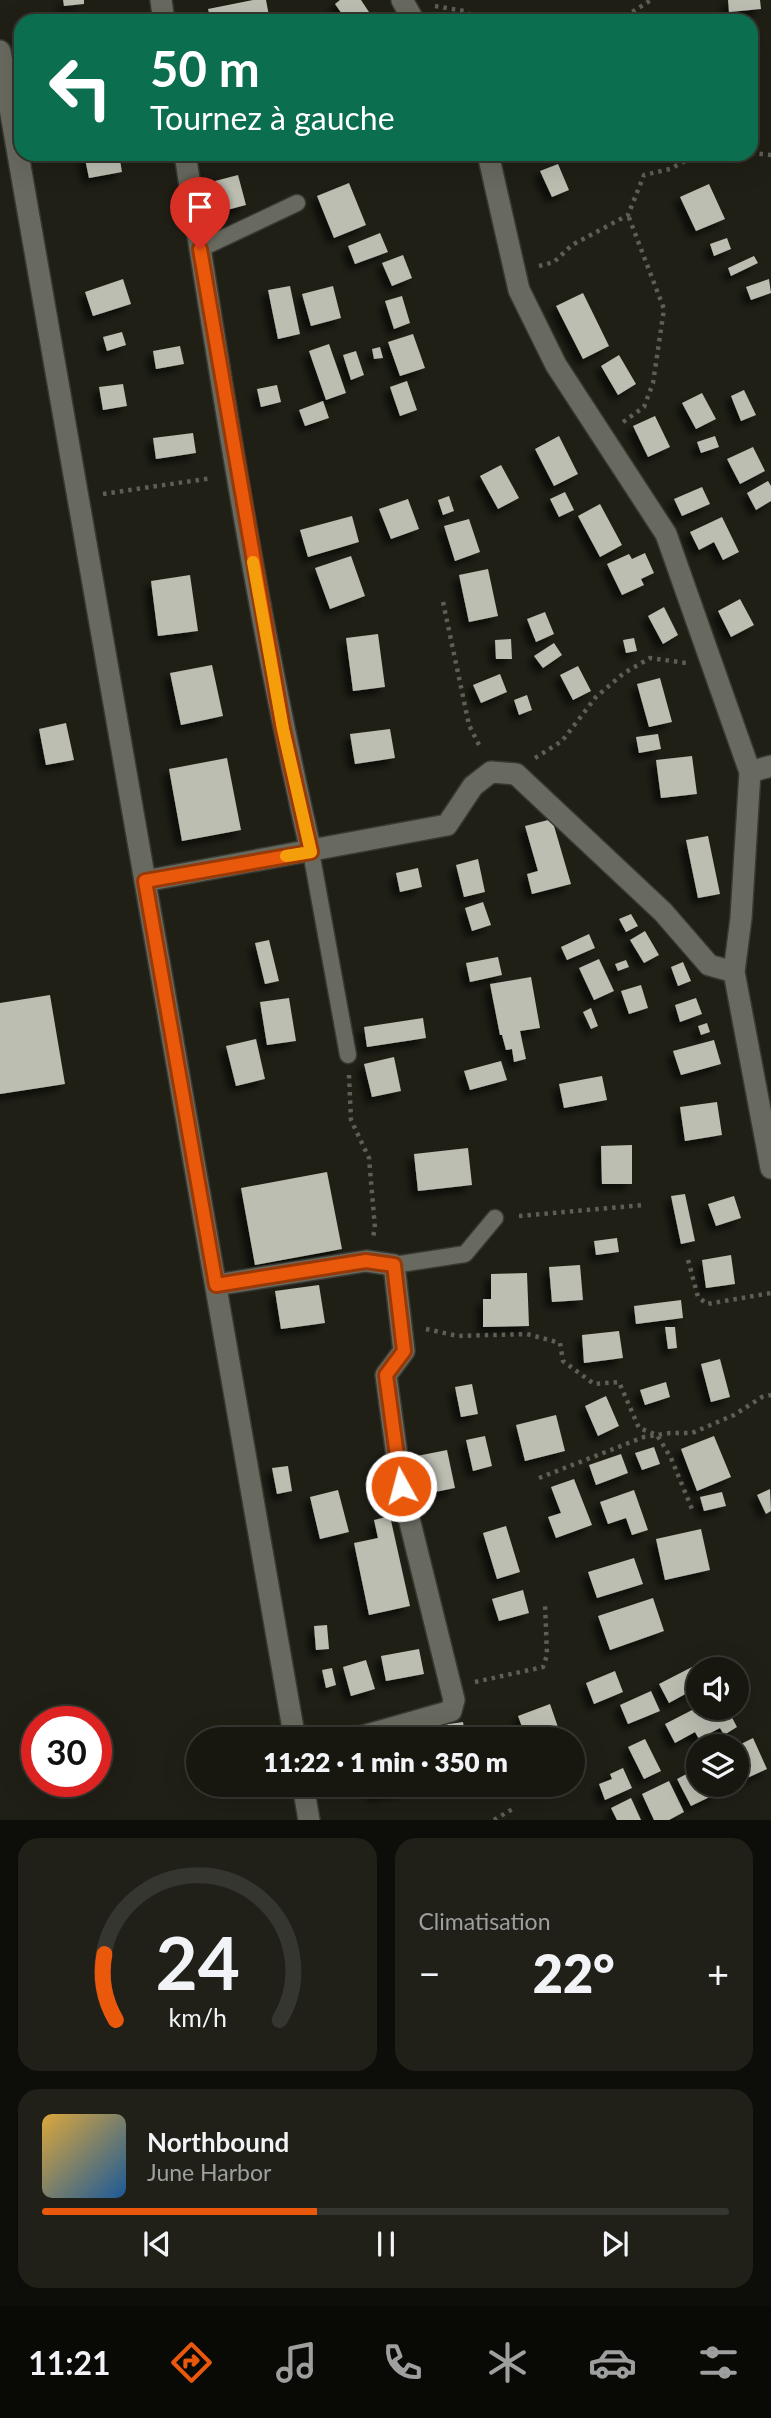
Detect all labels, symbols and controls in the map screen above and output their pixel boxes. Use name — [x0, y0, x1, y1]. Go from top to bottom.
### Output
text: 50 m — [150, 39, 260, 97]
icon: left — [35, 42, 126, 133]
text: Tournez à gauche — [150, 98, 395, 137]
pin — [170, 177, 230, 249]
icon: arrive — [181, 188, 219, 226]
position arrow — [364, 1449, 438, 1523]
map controls — [686, 1657, 749, 1797]
button: sound — [686, 1657, 749, 1720]
speed limit sign: 30 — [21, 1706, 112, 1797]
button: layers — [686, 1734, 749, 1797]
text: 11:22 · 1 min · 350 m — [263, 1746, 508, 1778]
text: Climatisation — [419, 1907, 550, 1935]
text: 24 — [155, 1919, 239, 2007]
text: 22° — [533, 1942, 615, 2004]
text: − — [419, 1950, 441, 1996]
text: + — [707, 1950, 729, 1996]
text: km/h — [168, 2002, 227, 2032]
text: Northbound — [147, 2126, 289, 2158]
text: June Harbor — [147, 2158, 271, 2186]
icon: previous — [138, 2225, 176, 2263]
icon: pause — [367, 2225, 405, 2263]
icon: next — [596, 2225, 634, 2263]
icon: directions — [167, 2338, 216, 2387]
icon: music — [272, 2338, 321, 2387]
icon: phone — [378, 2338, 427, 2387]
icon: climate — [483, 2338, 532, 2387]
icon: car — [588, 2338, 637, 2387]
icon: filters — [694, 2338, 743, 2387]
text: 11:21 — [28, 2343, 111, 2382]

